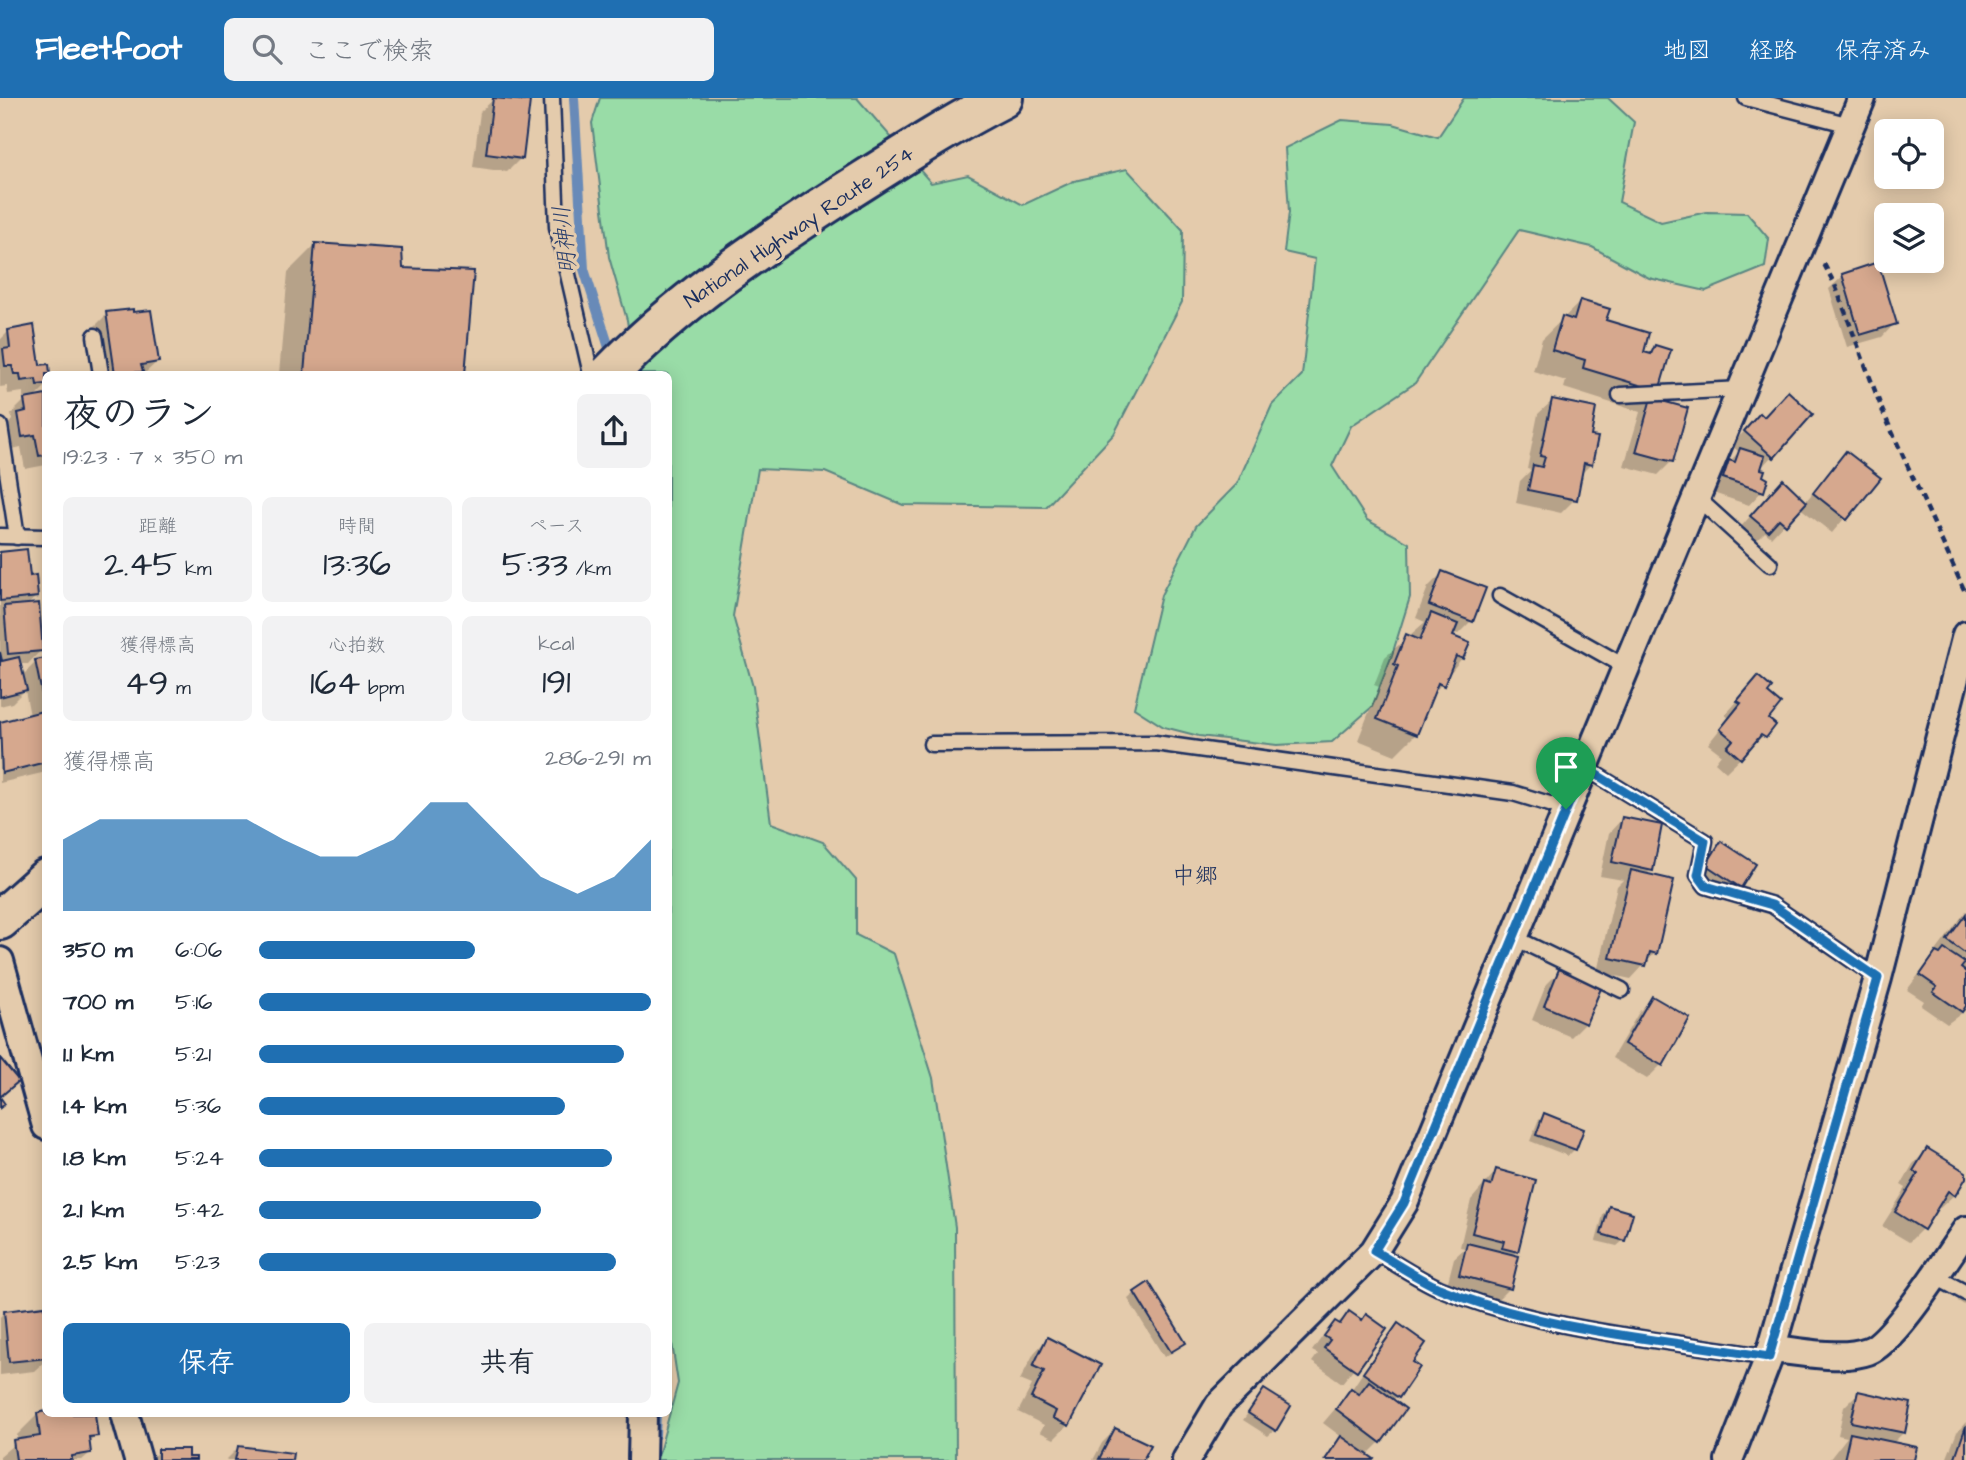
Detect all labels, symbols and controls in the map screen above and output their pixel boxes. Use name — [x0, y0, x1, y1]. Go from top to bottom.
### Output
search box — [224, 18, 714, 81]
text: Fleetfoot — [35, 26, 182, 72]
icon: search — [248, 30, 286, 68]
text: ここで検索 — [304, 33, 434, 69]
text: 地図 — [1663, 34, 1711, 68]
text: 経路 — [1749, 34, 1797, 68]
text: 保存済み — [1835, 34, 1931, 68]
map controls — [1874, 119, 1944, 273]
button: locate — [1874, 119, 1944, 189]
street label: National Highway Route 254 — [678, 139, 921, 317]
button: layers — [1874, 203, 1944, 273]
water label: 明神川 — [545, 204, 585, 276]
text: 夜のラン — [63, 389, 215, 441]
button: share — [577, 394, 651, 468]
text: 19:23 · 7 × 350 m — [63, 441, 242, 473]
text: 距離 — [139, 513, 177, 540]
text: 時間 — [338, 513, 376, 540]
text: ペース — [528, 513, 584, 540]
text: 2.45 — [104, 540, 177, 589]
text: 13:36 — [323, 540, 391, 589]
text: 5:33 — [502, 540, 568, 589]
text: km — [177, 556, 211, 583]
text: /km — [568, 556, 611, 583]
text: kcal — [538, 631, 575, 658]
text: 獲得標高 — [120, 632, 196, 659]
text: 心拍数 — [328, 632, 386, 659]
text: 191 — [542, 658, 571, 707]
text: 49 — [125, 659, 168, 708]
text: 164 — [310, 659, 360, 708]
text: m — [168, 675, 191, 702]
text: bpm — [360, 675, 404, 702]
pin — [1536, 737, 1596, 809]
text: 286–291 m — [545, 742, 651, 774]
text: 獲得標高 — [63, 746, 155, 778]
icon: arrive — [1547, 748, 1585, 786]
district label: 中郷 — [1172, 860, 1218, 892]
text: 350 m — [63, 934, 133, 966]
text: 6:06 — [175, 934, 222, 966]
text: 700 m — [63, 986, 133, 1018]
text: 5:16 — [175, 986, 213, 1018]
text: 1.1 km — [63, 1038, 113, 1070]
text: 5:21 — [175, 1038, 211, 1070]
text: 1.4 km — [63, 1090, 126, 1122]
text: 5:36 — [175, 1090, 221, 1122]
text: 1.8 km — [63, 1142, 125, 1174]
text: 5:24 — [175, 1142, 224, 1174]
text: 2.1 km — [63, 1194, 124, 1226]
text: 5:42 — [175, 1194, 224, 1226]
text: 2.5 km — [63, 1246, 137, 1278]
text: 5:23 — [175, 1246, 220, 1278]
button: 保存 — [63, 1323, 350, 1403]
button: 共有 — [364, 1323, 651, 1403]

